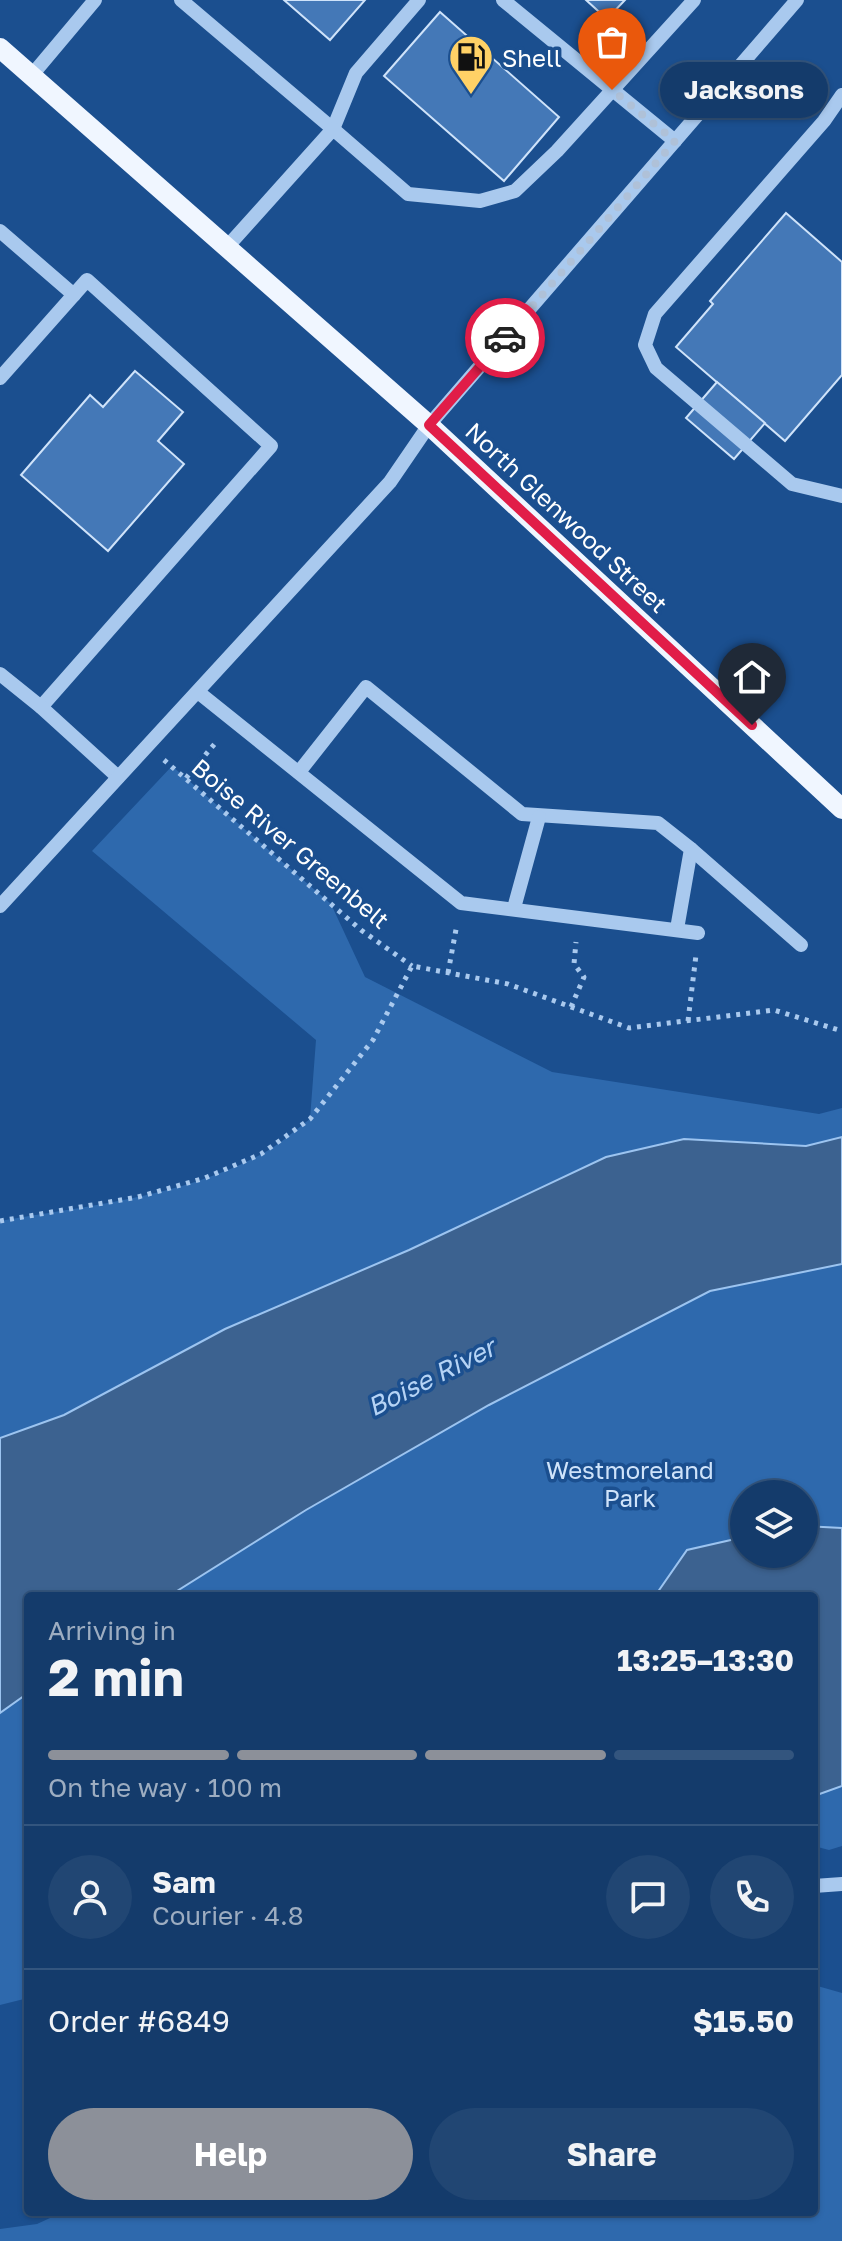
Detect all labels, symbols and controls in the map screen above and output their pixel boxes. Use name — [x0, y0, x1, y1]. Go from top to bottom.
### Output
pin — [578, 8, 646, 90]
icon: bag — [590, 20, 634, 64]
fuel station icon: Shell — [447, 33, 495, 96]
place label: Shell — [502, 43, 561, 72]
callout: Jacksons — [660, 62, 828, 118]
text: Jacksons — [684, 74, 804, 105]
courier — [465, 298, 545, 378]
icon: car — [483, 316, 527, 360]
street label: North Glenwood Street — [460, 416, 674, 618]
pin — [718, 643, 786, 725]
icon: home — [730, 655, 774, 699]
street label: Boise River Greenbelt — [186, 752, 396, 934]
water label: Boise River — [362, 1330, 504, 1422]
park label: Westmoreland Park — [546, 1455, 714, 1512]
map controls — [730, 1480, 818, 1568]
button: layers — [730, 1480, 818, 1568]
text: Arriving in — [48, 1615, 176, 1646]
text: 13:25–13:30 — [617, 1642, 794, 1678]
text: 2 min — [48, 1645, 184, 1707]
text: On the way · 100 m — [48, 1772, 282, 1803]
button: person — [48, 1855, 132, 1939]
button: chat — [606, 1855, 690, 1939]
button: phone — [710, 1855, 794, 1939]
text: Sam — [152, 1864, 216, 1900]
text: Courier · 4.8 — [152, 1900, 304, 1931]
text: Order #6849 — [48, 2003, 230, 2039]
text: $15.50 — [693, 2003, 794, 2039]
button: Help — [48, 2108, 413, 2200]
button: Share — [429, 2108, 794, 2200]

